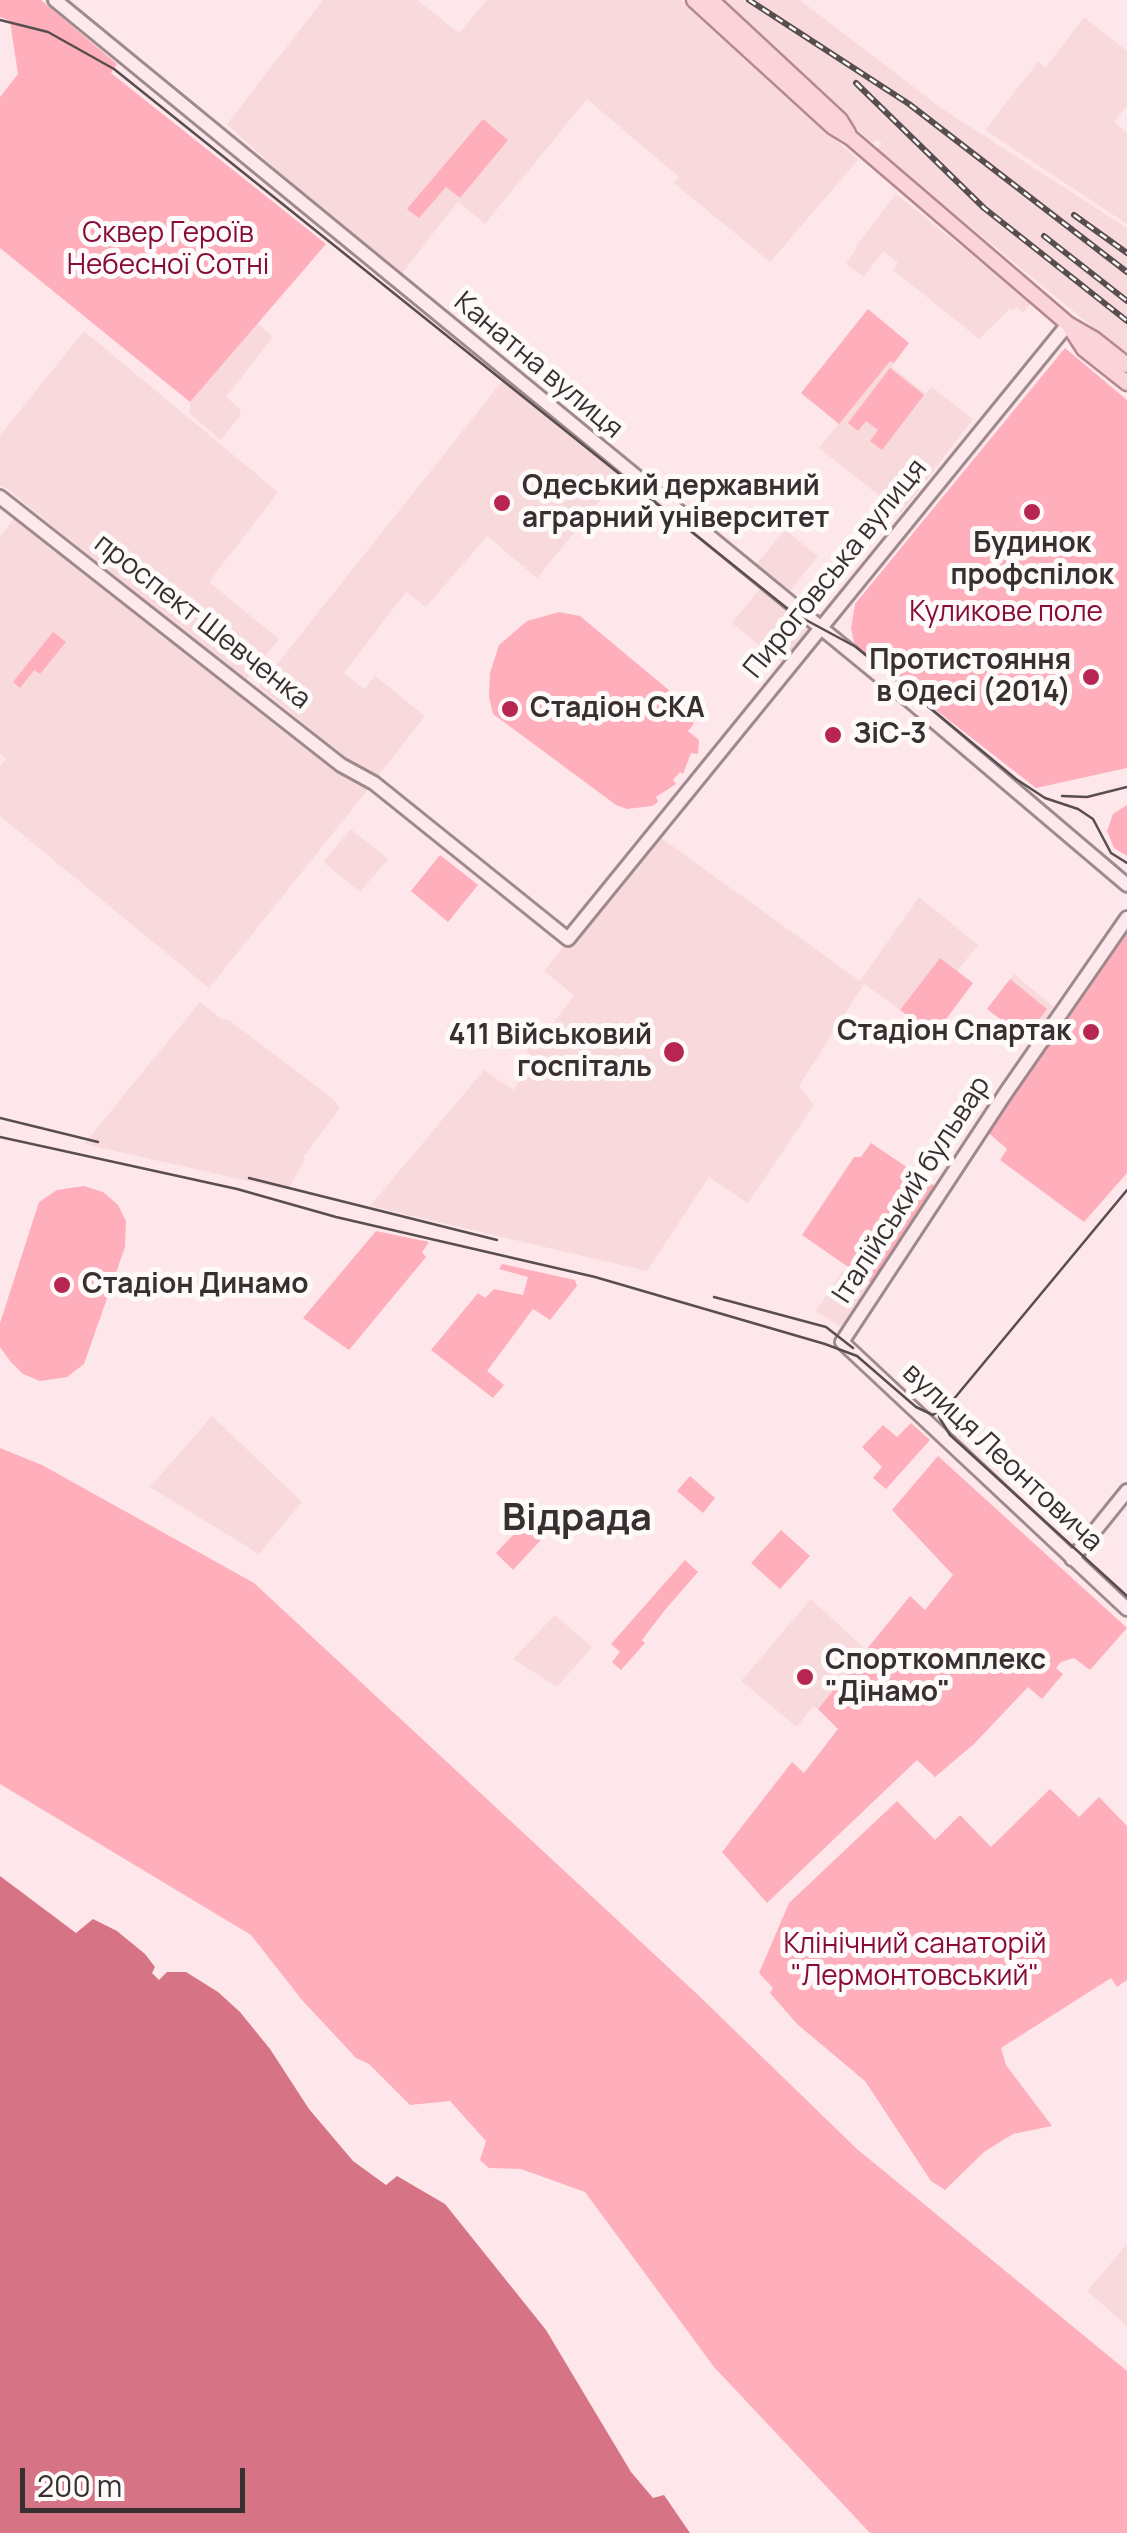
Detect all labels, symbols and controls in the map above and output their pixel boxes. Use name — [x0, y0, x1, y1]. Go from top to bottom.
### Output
park label: Сквер Героїв Небесної Сотні — [67, 217, 269, 283]
street label: Канатна вулиця — [447, 286, 629, 446]
street label: Пироговська вулиця — [737, 453, 935, 685]
place label: Одеський державний аграрний університет — [522, 470, 829, 536]
marker: Одеський державний аграрний університет — [491, 492, 513, 514]
marker: Будинок профспілок — [1021, 501, 1043, 523]
street label: проспект Шевченка — [87, 527, 317, 717]
place label: Будинок профспілок — [951, 527, 1113, 593]
park label: Куликове поле — [909, 596, 1103, 630]
place label: Протистояння в Одесі (2014) — [869, 644, 1071, 710]
marker: Протистояння в Одесі (2014) — [1080, 666, 1102, 688]
place label: Стадіон СКА — [530, 692, 705, 726]
marker: Стадіон СКА — [499, 698, 521, 720]
place label: ЗіС-3 — [853, 718, 927, 752]
marker: ЗіС-3 — [822, 724, 844, 746]
place label: Стадіон Спартак — [837, 1015, 1071, 1049]
place label: 411 Військовий госпіталь — [448, 1019, 652, 1085]
marker: Стадіон Спартак — [1080, 1021, 1102, 1043]
marker: 411 Військовий госпіталь — [661, 1039, 687, 1065]
street label: Італійський бульвар — [826, 1070, 998, 1310]
place label: Стадіон Динамо — [82, 1268, 308, 1302]
marker: Стадіон Динамо — [51, 1274, 73, 1296]
street label: вулиця Леонтовича — [895, 1357, 1109, 1559]
district label: Відрада — [502, 1496, 652, 1542]
place label: Спорткомплекс "Дінамо" — [825, 1644, 1046, 1710]
marker: Спорткомплекс "Дінамо" — [794, 1666, 816, 1688]
park label: Клінічний санаторій "Лермонтовський" — [783, 1928, 1047, 1994]
scale bar — [25, 2448, 250, 2510]
text: 200 m — [37, 2465, 122, 2506]

